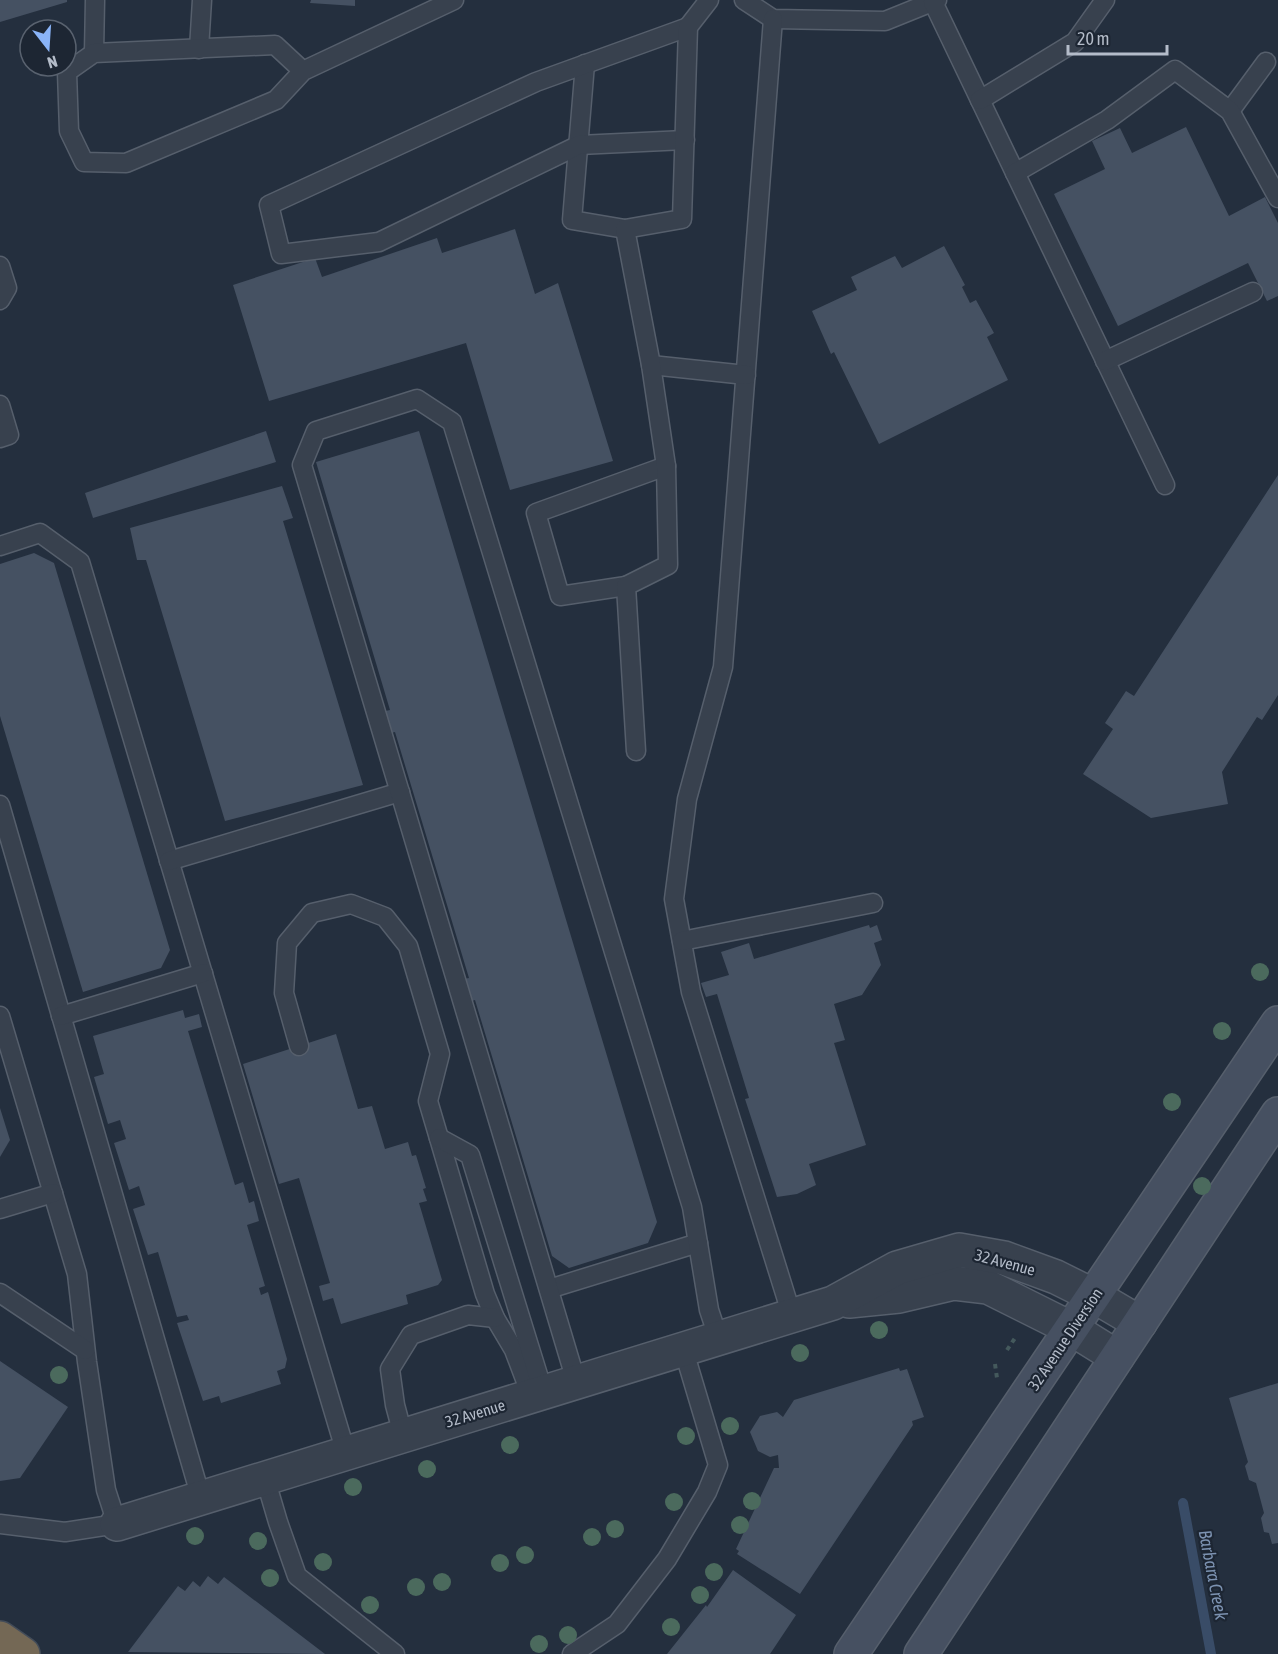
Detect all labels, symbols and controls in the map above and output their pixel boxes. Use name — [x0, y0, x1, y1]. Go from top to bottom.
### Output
north arrow — [18, 18, 78, 78]
scale bar — [1068, 18, 1167, 56]
text: 20 m — [1077, 28, 1109, 49]
text: N — [45, 52, 60, 72]
street label: 32 Avenue — [973, 1245, 1037, 1279]
street label: 32 Avenue Diversion — [1024, 1284, 1106, 1394]
street label: 32 Avenue — [443, 1395, 507, 1431]
water label: Barbara Creek — [1194, 1528, 1233, 1623]

